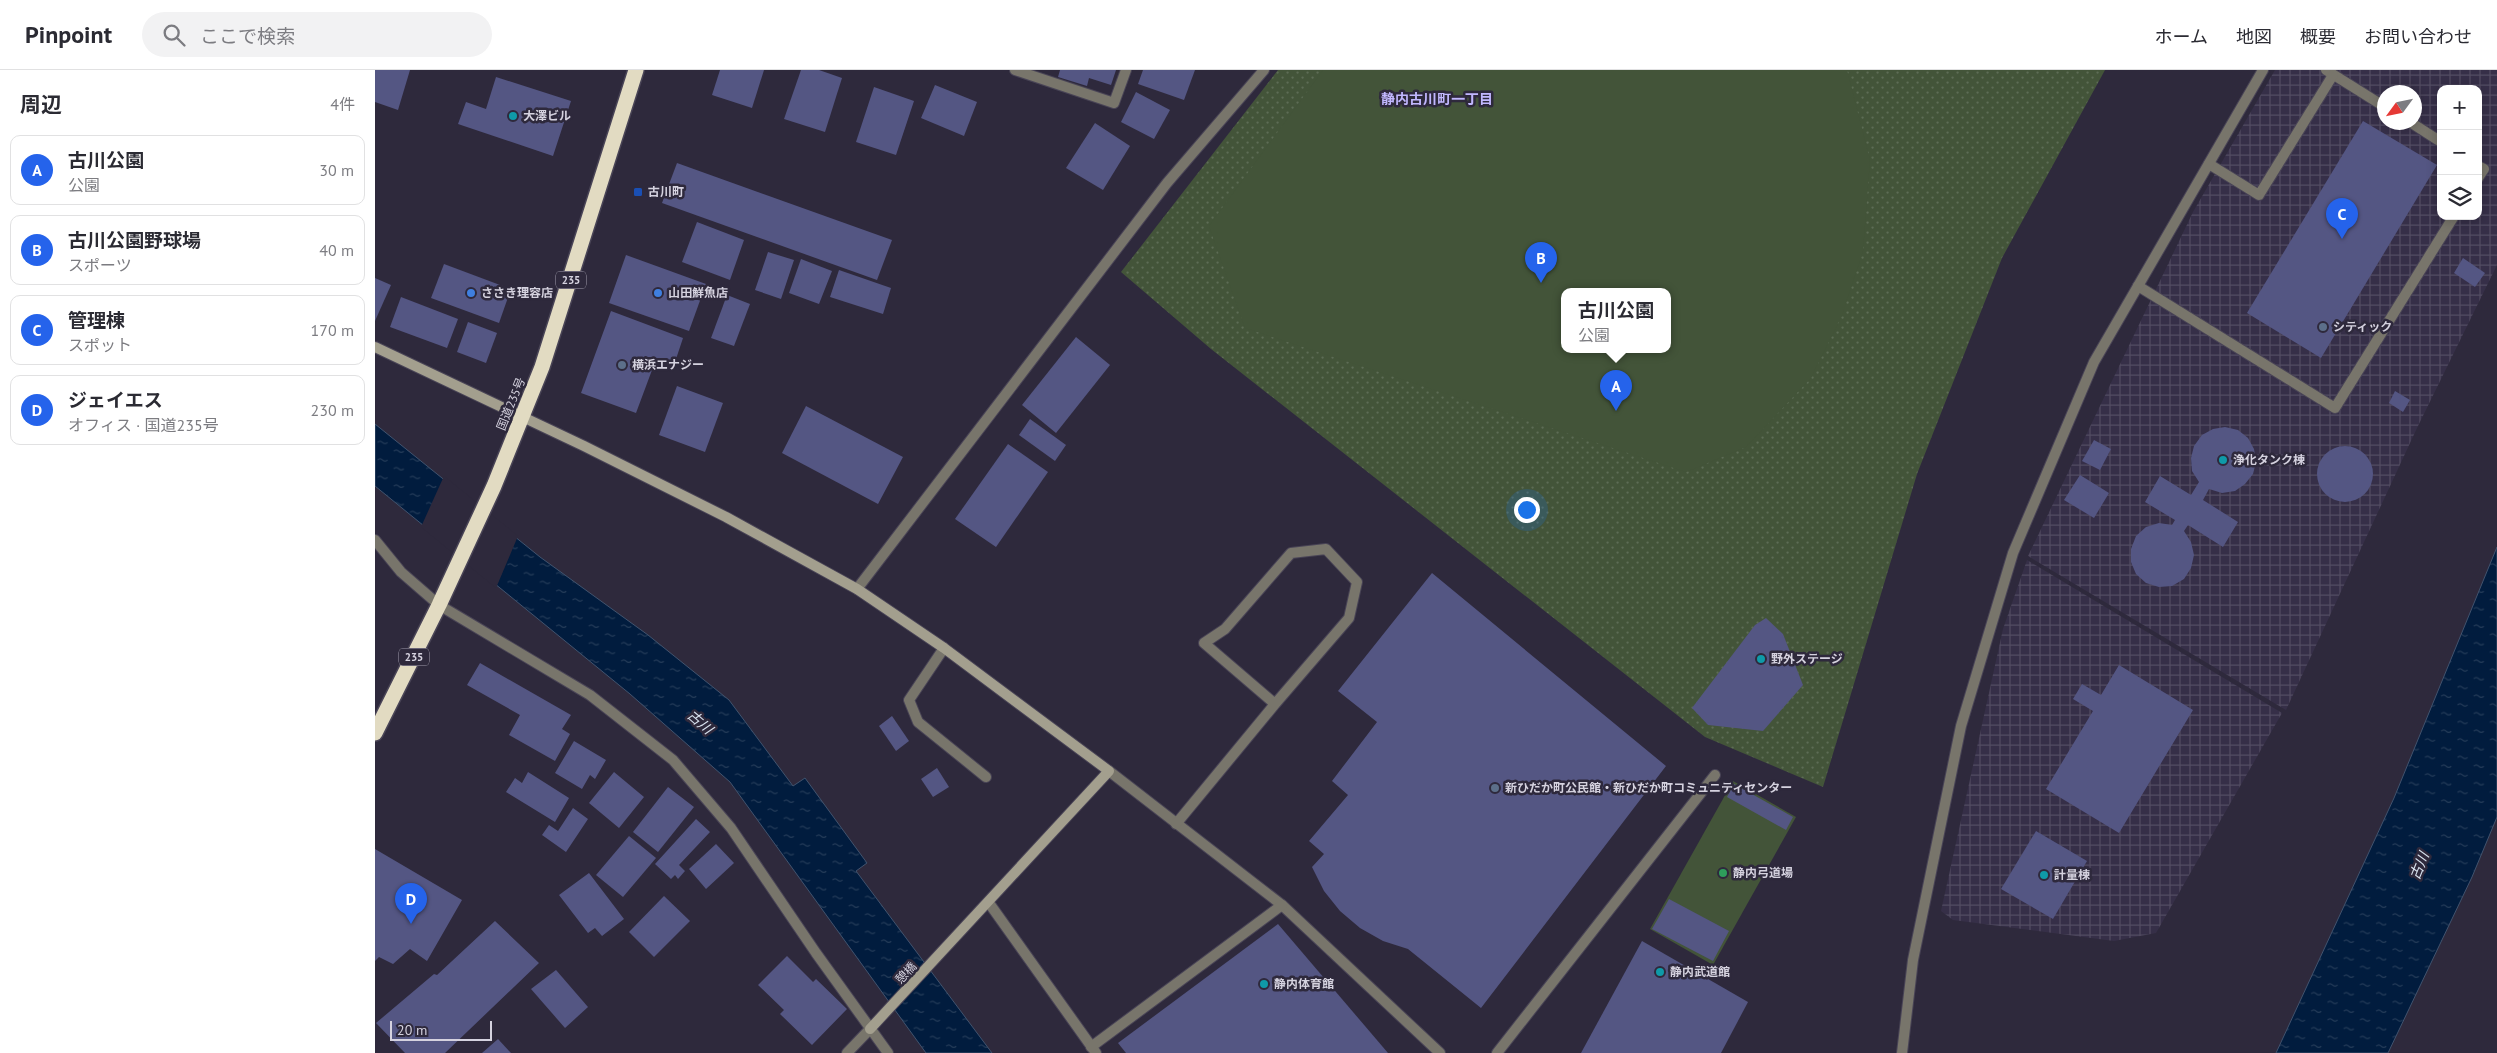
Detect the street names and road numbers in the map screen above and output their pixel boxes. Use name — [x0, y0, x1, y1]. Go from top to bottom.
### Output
road number: 235 — [556, 272, 586, 288]
street label: 国道235号 — [493, 375, 528, 432]
road number: 235 — [399, 648, 429, 666]
street label: 憩橋 — [892, 959, 919, 987]

